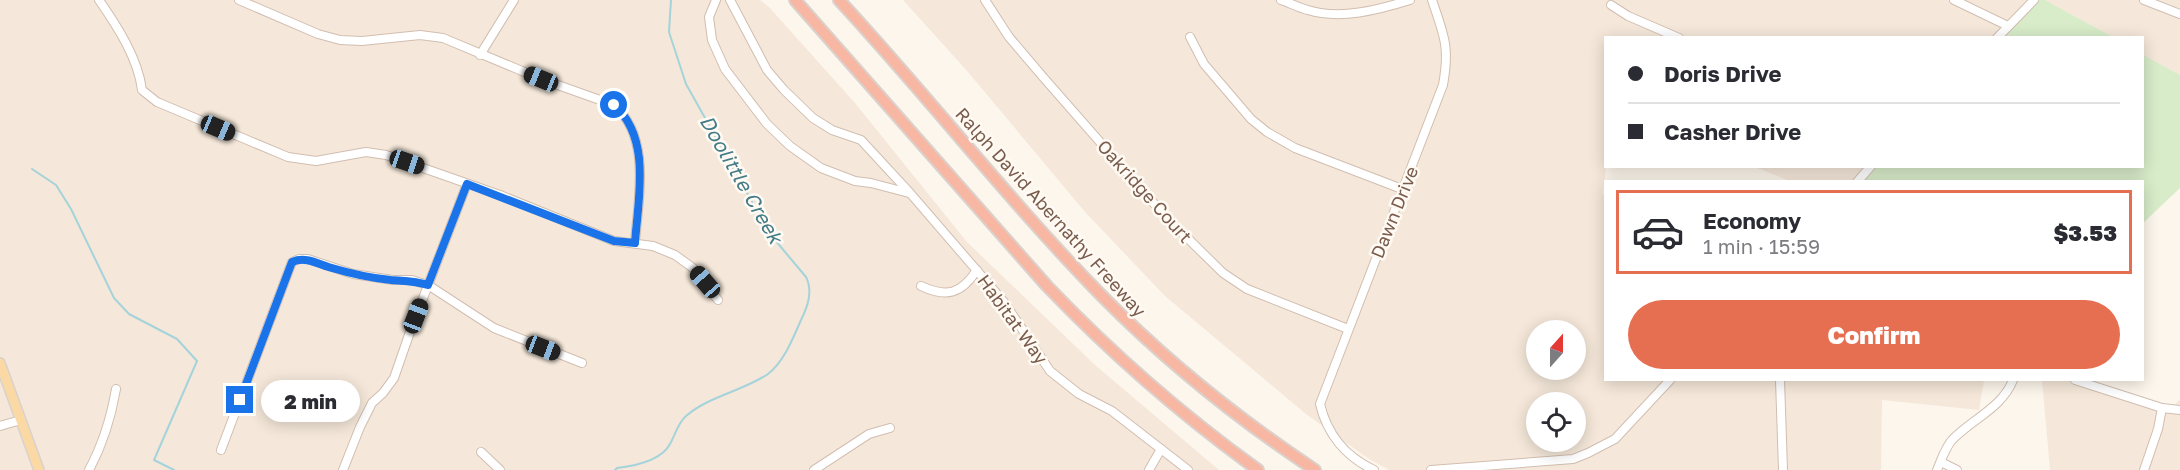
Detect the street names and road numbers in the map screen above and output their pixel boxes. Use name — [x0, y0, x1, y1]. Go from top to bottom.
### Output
street label: Ralph David Abernathy Freeway — [951, 103, 1151, 321]
street label: Oakridge Court — [1093, 135, 1197, 247]
street label: Dawn Drive — [1366, 163, 1422, 261]
street label: Habitat Way — [973, 270, 1053, 368]

